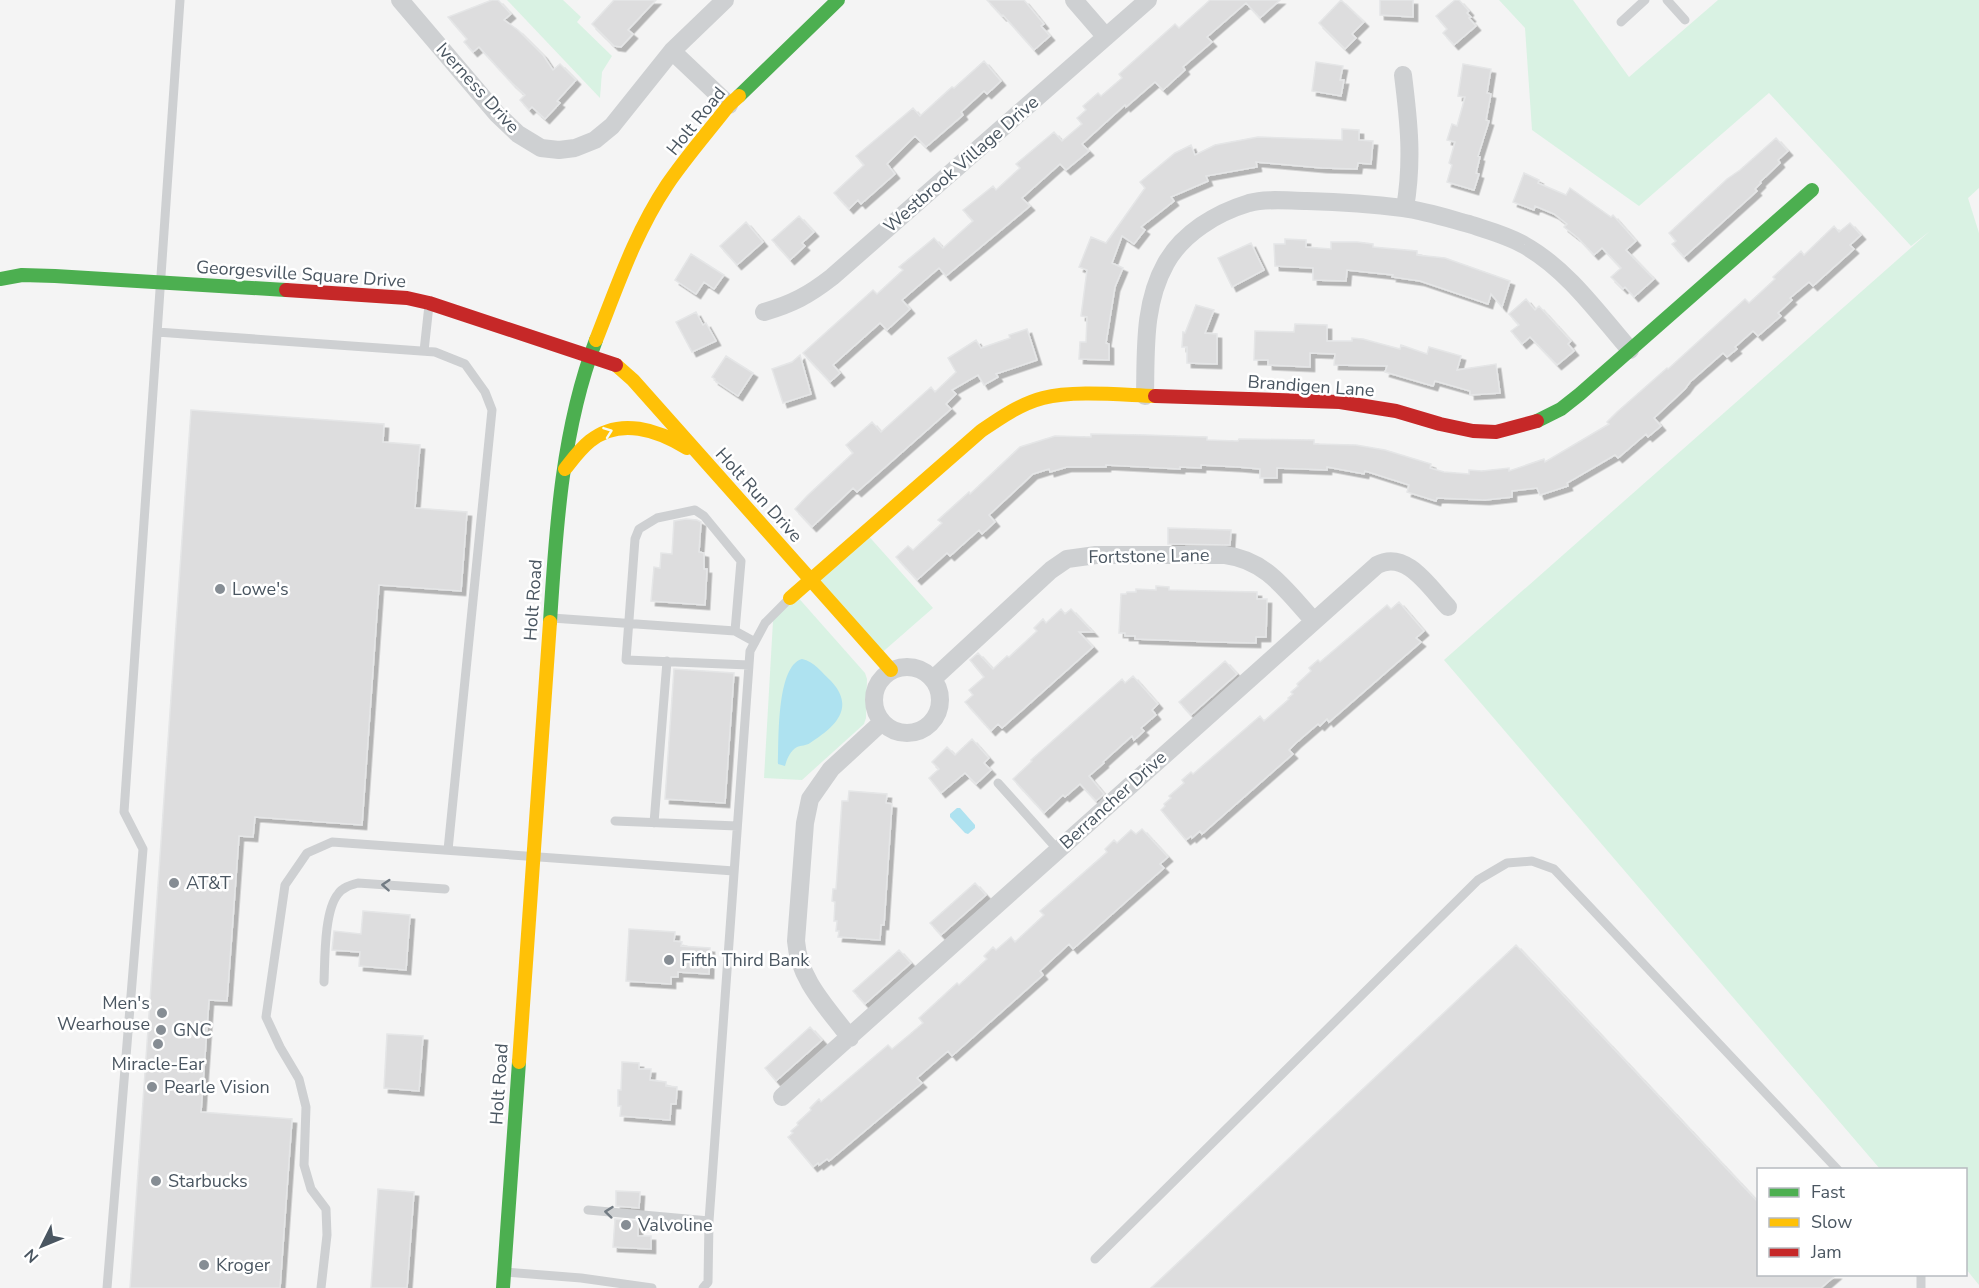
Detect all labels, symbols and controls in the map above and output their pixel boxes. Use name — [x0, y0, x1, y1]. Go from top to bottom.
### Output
street label: Iverness Drive — [431, 38, 525, 138]
street label: Holt Road — [661, 82, 731, 160]
street label: Westbrook Village Drive — [878, 90, 1044, 238]
street label: Georgesville Square Drive — [195, 255, 407, 293]
street label: Brandigen Lane — [1247, 370, 1375, 402]
one-way arrow — [603, 426, 613, 439]
street label: Holt Run Drive — [710, 443, 808, 547]
street label: Fortstone Lane — [1088, 543, 1210, 569]
street label: Holt Road — [518, 558, 548, 642]
place label: Lowe's — [232, 577, 289, 601]
marker: Lowe's — [213, 582, 227, 596]
street label: Berrancher Drive — [1054, 746, 1172, 854]
place label: AT&T — [186, 871, 231, 895]
marker: AT&T — [167, 876, 181, 890]
one-way arrow — [382, 879, 391, 892]
place label: Fifth Third Bank — [681, 948, 810, 972]
marker: Fifth Third Bank — [662, 953, 676, 967]
place label: Men's Wearhouse — [57, 991, 150, 1036]
marker: Men's Wearhouse — [155, 1006, 169, 1020]
place label: GNC — [173, 1018, 212, 1042]
marker: GNC — [154, 1023, 168, 1037]
marker: Miracle-Ear — [151, 1037, 165, 1051]
street label: Holt Road — [484, 1042, 514, 1126]
place label: Miracle-Ear — [112, 1052, 205, 1076]
place label: Pearle Vision — [164, 1075, 270, 1099]
marker: Pearle Vision — [145, 1080, 159, 1094]
legend — [1757, 1168, 1967, 1276]
place label: Starbucks — [168, 1169, 248, 1193]
marker: Starbucks — [149, 1174, 163, 1188]
text: Fast — [1811, 1180, 1846, 1204]
one-way arrow — [605, 1206, 614, 1219]
text: Slow — [1811, 1210, 1852, 1234]
place label: Valvoline — [637, 1213, 712, 1237]
north arrow — [12, 1216, 72, 1276]
marker: Valvoline — [619, 1218, 633, 1232]
text: Jam — [1810, 1240, 1842, 1264]
text: N — [20, 1244, 44, 1267]
place label: Kroger — [216, 1253, 271, 1277]
marker: Kroger — [197, 1258, 211, 1272]

